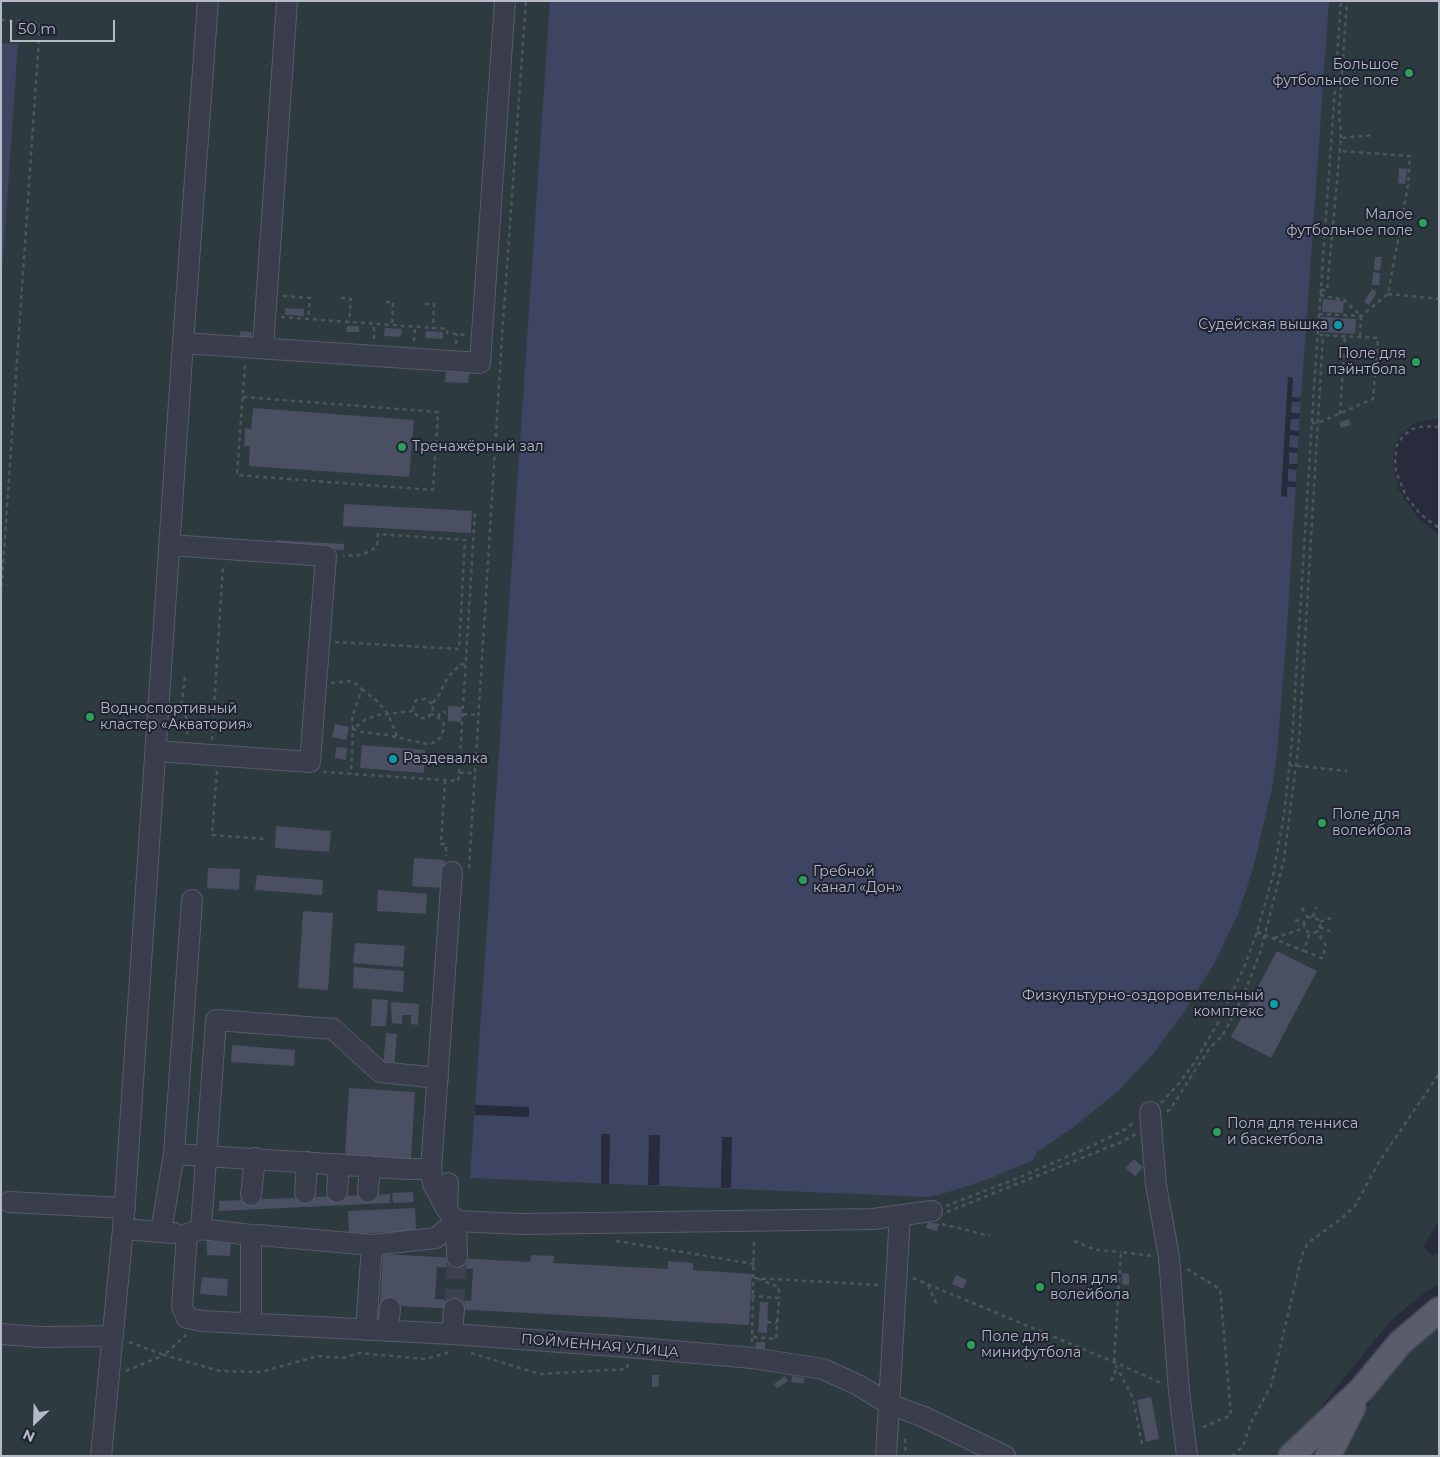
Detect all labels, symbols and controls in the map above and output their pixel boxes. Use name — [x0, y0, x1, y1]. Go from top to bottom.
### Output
scale bar — [12, 10, 118, 42]
text: 50 m — [18, 19, 56, 38]
place label: Большое футбольное поле — [1272, 57, 1399, 90]
marker: Большое футбольное поле — [1403, 67, 1415, 79]
place label: Малое футбольное поле — [1286, 207, 1413, 240]
marker: Малое футбольное поле — [1417, 217, 1429, 229]
place label: Судейская вышка — [1198, 317, 1328, 333]
marker: Судейская вышка — [1332, 319, 1344, 331]
place label: Поле для пэйнтбола — [1328, 346, 1406, 378]
marker: Поле для пэйнтбола — [1410, 356, 1422, 368]
place label: Тренажёрный зал — [412, 439, 544, 455]
marker: Тренажёрный зал — [396, 441, 408, 453]
place label: Водноспортивный кластер «Акватория» — [100, 701, 253, 734]
marker: Водноспортивный кластер «Акватория» — [84, 711, 96, 723]
place label: Раздевалка — [403, 751, 488, 767]
marker: Раздевалка — [387, 753, 399, 765]
place label: Поле для волейбола — [1332, 807, 1412, 840]
marker: Поле для волейбола — [1316, 817, 1328, 829]
place label: Гребной канал «Дон» — [813, 864, 902, 896]
marker: Гребной канал «Дон» — [797, 874, 809, 886]
place label: Физкультурно-оздоровительный комплекс — [1022, 988, 1264, 1020]
marker: Физкультурно-оздоровительный комплекс — [1268, 998, 1280, 1010]
place label: Поля для тенниса и баскетбола — [1227, 1116, 1358, 1148]
marker: Поля для тенниса и баскетбола — [1211, 1126, 1223, 1138]
place label: Поля для волейбола — [1050, 1271, 1130, 1304]
marker: Поля для волейбола — [1034, 1281, 1046, 1293]
place label: Поле для минифутбола — [981, 1329, 1081, 1361]
street label: ПОЙМЕННАЯ УЛИЦА — [520, 1331, 680, 1361]
marker: Поле для минифутбола — [965, 1339, 977, 1351]
north arrow — [10, 1397, 60, 1447]
text: N — [20, 1425, 38, 1446]

